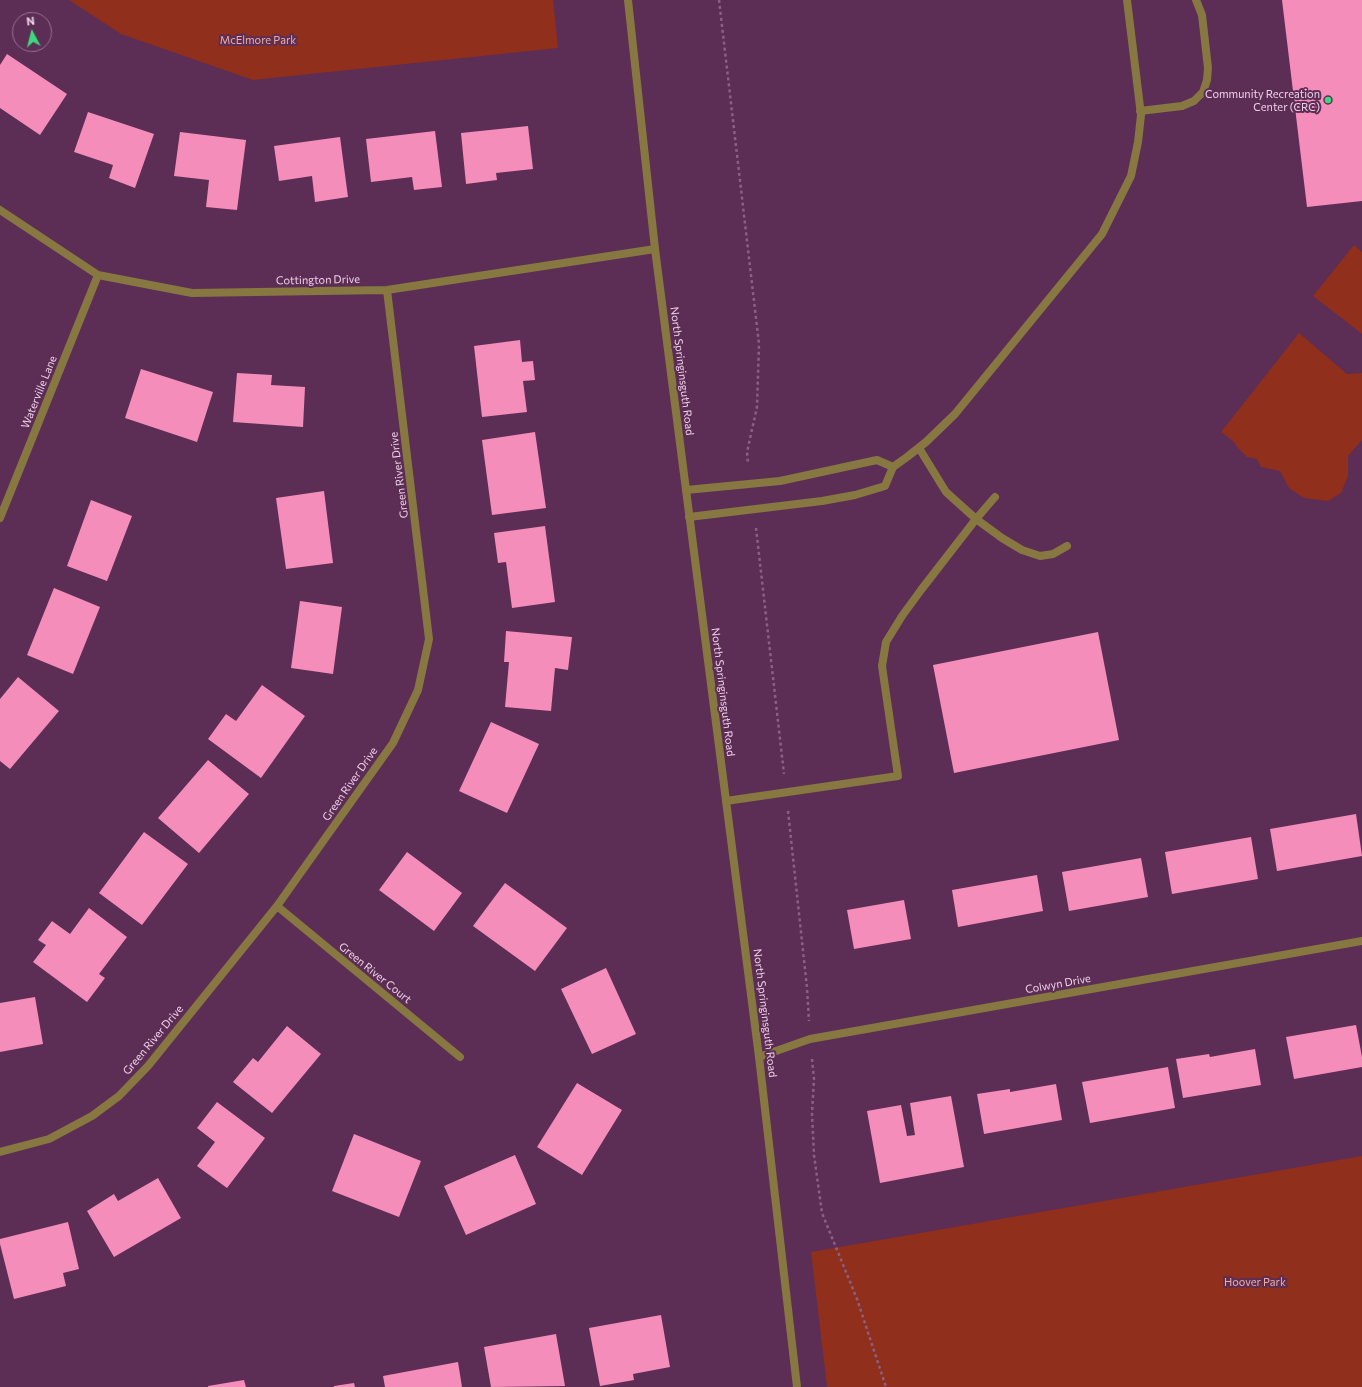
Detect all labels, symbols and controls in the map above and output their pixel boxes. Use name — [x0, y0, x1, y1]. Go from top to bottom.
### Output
north arrow — [12, 12, 52, 52]
text: N — [26, 14, 35, 28]
park label: McElmore Park — [220, 33, 296, 47]
place label: Community Recreation Center (CRC) — [1205, 87, 1320, 113]
marker: Community Recreation Center (CRC) — [1323, 95, 1333, 105]
street label: Cottington Drive — [276, 273, 360, 287]
street label: North Springinsguth Road — [668, 306, 696, 436]
street label: Waterville Lane — [18, 354, 60, 430]
street label: Green River Drive — [387, 431, 411, 519]
street label: North Springinsguth Road — [709, 627, 737, 757]
street label: Green River Drive — [320, 745, 380, 823]
street label: Green River Court — [336, 940, 414, 1006]
street label: North Springinsguth Road — [751, 948, 779, 1078]
street label: Colwyn Drive — [1024, 972, 1092, 996]
street label: Green River Drive — [120, 1003, 186, 1077]
park label: Hoover Park — [1224, 1275, 1286, 1289]

